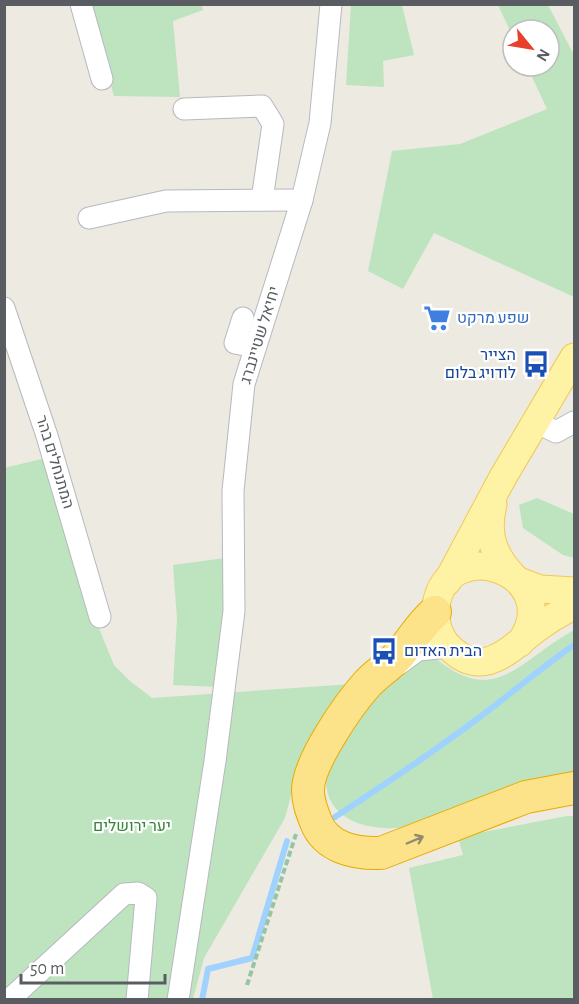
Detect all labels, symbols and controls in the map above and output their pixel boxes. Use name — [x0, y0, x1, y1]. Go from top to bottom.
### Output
north arrow — [501, 18, 561, 78]
text: N — [533, 46, 553, 64]
street label: יחיאל שטיינברג — [238, 284, 282, 386]
supermarket icon: שפע מרקט — [422, 303, 452, 333]
place label: שפע מרקט — [457, 310, 529, 326]
place label: הצייר לודויג בלום — [445, 347, 516, 381]
bus stop icon: הצייר לודויג בלום — [521, 349, 551, 379]
street label: המתנחלים בהר — [33, 413, 77, 511]
bus stop icon: הבית האדום — [369, 636, 399, 666]
place label: הבית האדום — [404, 643, 482, 659]
park label: יער ירושלים — [93, 818, 171, 834]
one-way arrow — [405, 834, 424, 845]
scale bar — [21, 947, 165, 985]
text: 50 m — [30, 960, 64, 978]

